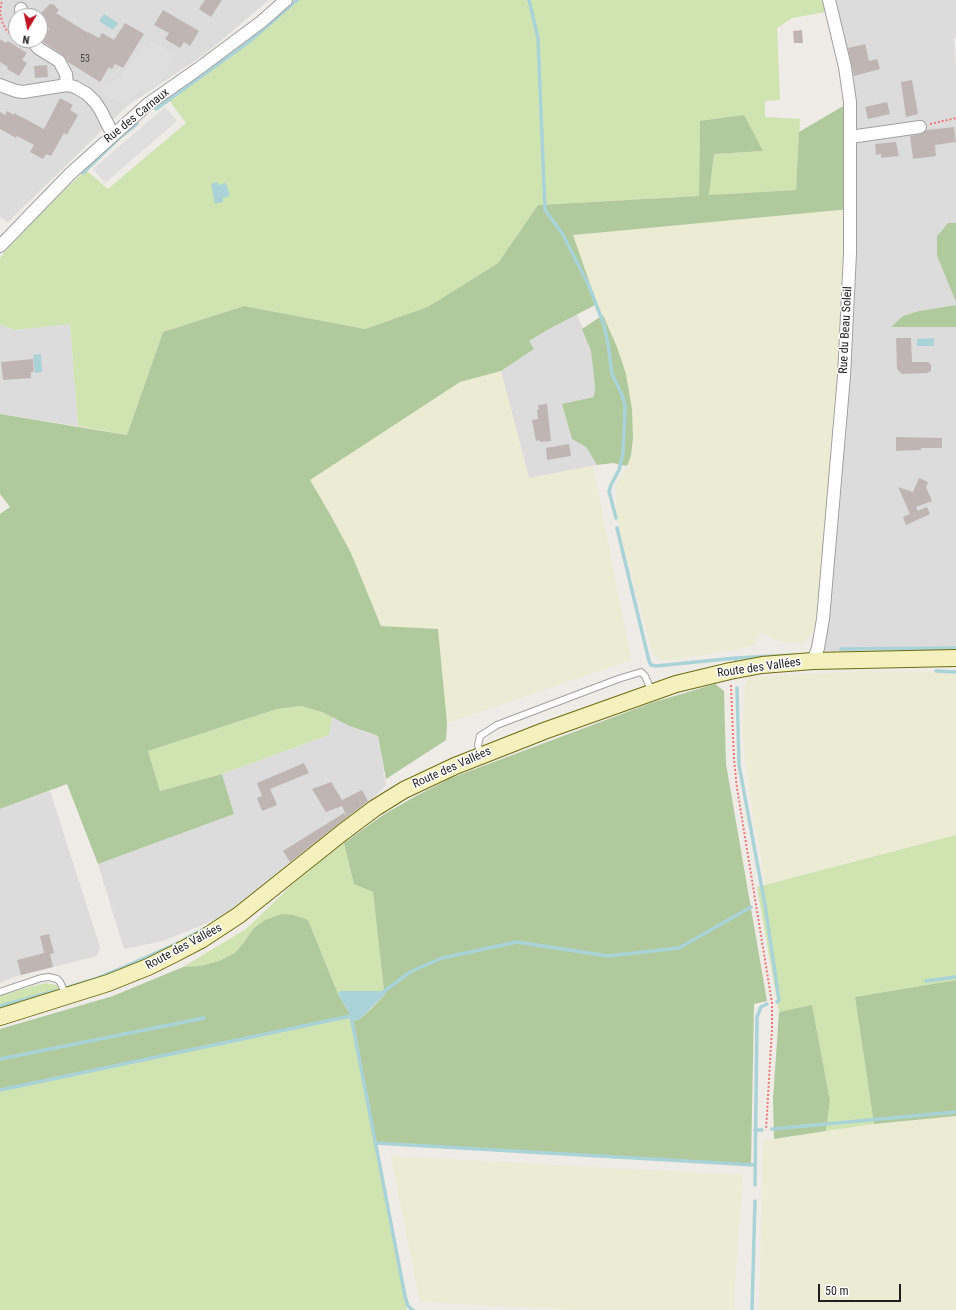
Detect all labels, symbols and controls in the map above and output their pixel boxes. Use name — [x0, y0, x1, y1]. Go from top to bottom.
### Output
north arrow — [8, 8, 48, 48]
text: N — [22, 32, 31, 46]
house number: 53 — [80, 53, 90, 65]
street label: Rue des Carnaux — [102, 85, 172, 147]
street label: Rue du Beau Soleil — [837, 286, 855, 374]
street label: Route des Vallées — [716, 655, 802, 681]
street label: Route des Vallées — [411, 744, 493, 792]
street label: Route des Vallées — [143, 921, 225, 973]
scale bar — [820, 1276, 903, 1302]
text: 50 m — [825, 1284, 849, 1298]

